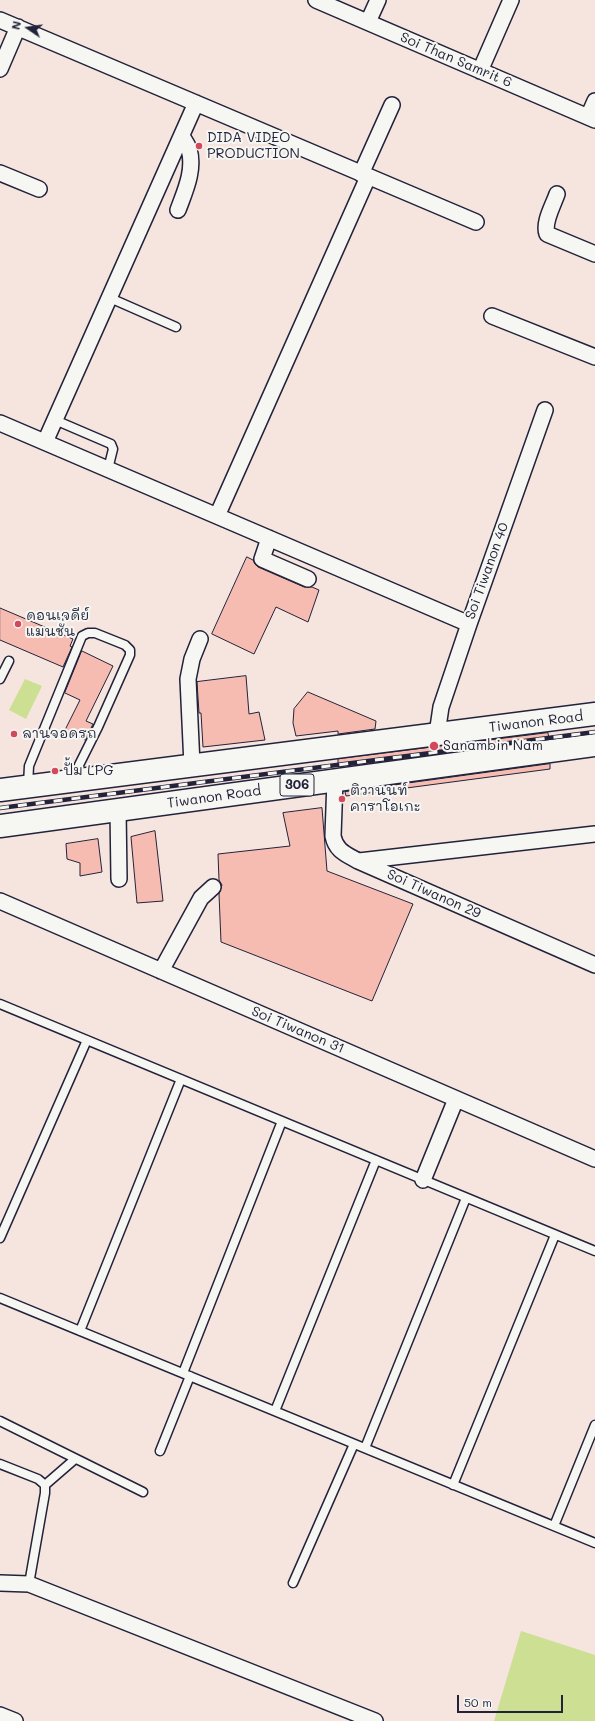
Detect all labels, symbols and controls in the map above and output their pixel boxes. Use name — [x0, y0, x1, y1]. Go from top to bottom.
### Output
north arrow — [8, 8, 48, 48]
text: N — [8, 19, 24, 31]
street label: Soi Than Samrit 6 — [398, 29, 514, 91]
place label: DIDA VIDEO PRODUCTION — [207, 130, 300, 162]
marker: DIDA VIDEO PRODUCTION — [194, 141, 204, 151]
street label: Soi Tiwanon 40 — [462, 520, 512, 622]
place label: ดอนเจดีย์ แมนชั่น — [26, 608, 89, 640]
marker: ดอนเจดีย์ แมนชั่น — [13, 619, 23, 629]
street label: Tiwanon Road — [488, 708, 584, 736]
place label: ลานจอดรถ — [22, 726, 96, 742]
marker: ลานจอดรถ — [9, 729, 19, 739]
place label: Sanambin Nam — [443, 738, 543, 754]
marker: Sanambin Nam — [428, 740, 440, 752]
place label: ปั้ม LPG — [63, 763, 114, 779]
marker: ปั้ม LPG — [50, 766, 60, 776]
road number: 306 — [280, 774, 314, 796]
street label: Tiwanon Road — [166, 782, 262, 812]
place label: ติวานนท์ คาราโอเกะ — [350, 783, 420, 816]
marker: ติวานนท์ คาราโอเกะ — [337, 794, 347, 804]
street label: Soi Tiwanon 29 — [384, 866, 484, 922]
street label: Soi Tiwanon 31 — [249, 1003, 347, 1057]
scale bar — [459, 1687, 565, 1713]
text: 50 m — [464, 1694, 492, 1710]

